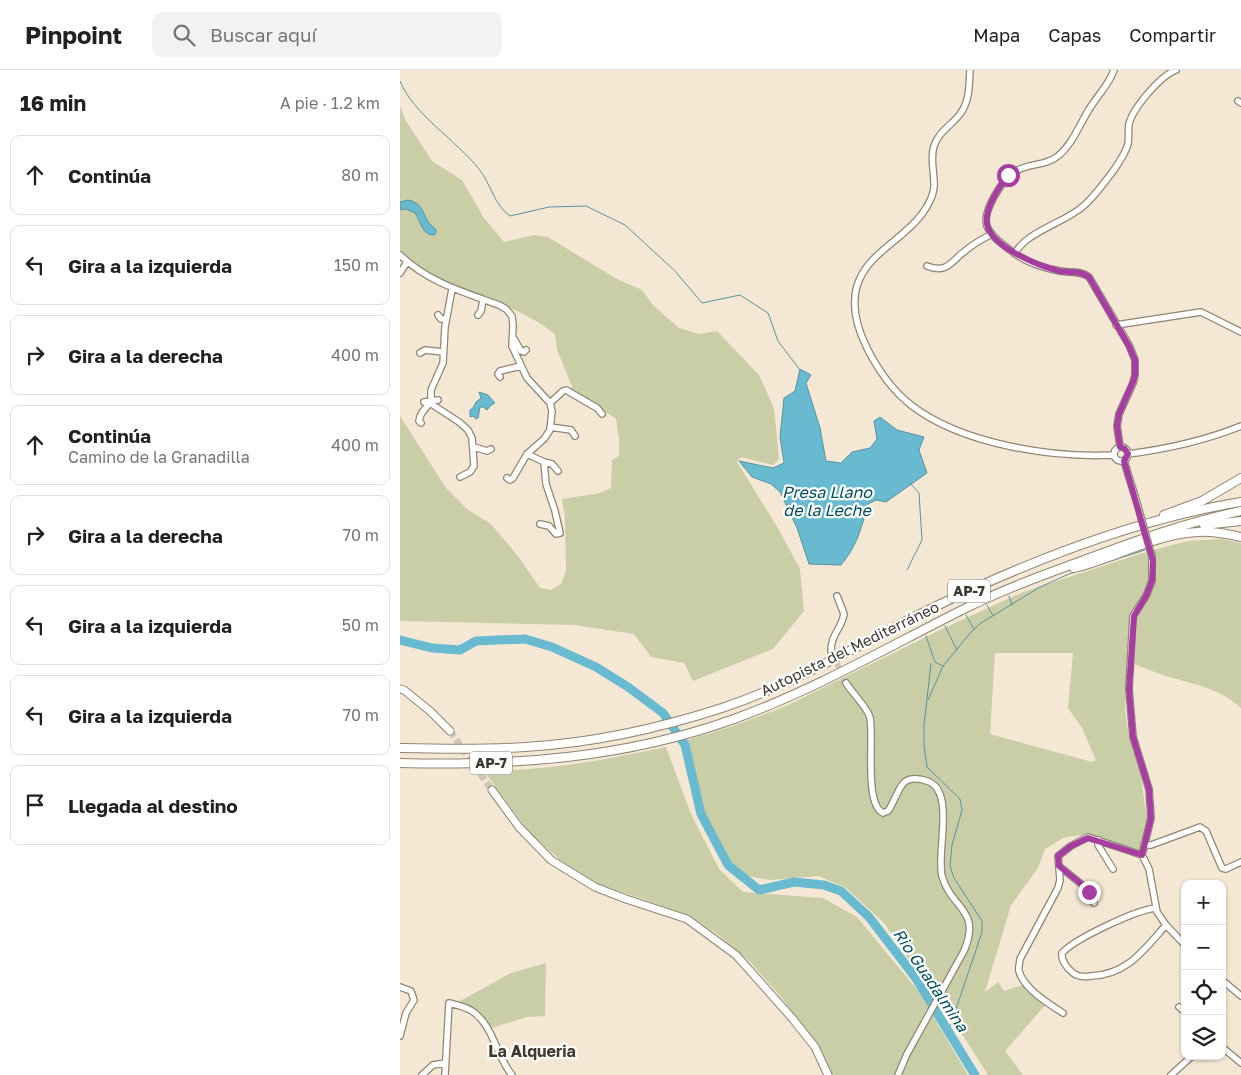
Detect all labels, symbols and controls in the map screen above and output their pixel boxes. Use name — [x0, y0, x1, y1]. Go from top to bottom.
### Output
search box — [152, 12, 502, 57]
text: Pinpoint — [25, 20, 122, 49]
icon: search — [170, 21, 198, 49]
text: Buscar aquí — [210, 23, 317, 46]
text: Mapa — [973, 24, 1020, 46]
text: Capas — [1048, 24, 1101, 46]
text: Compartir — [1129, 24, 1216, 46]
text: 16 min — [20, 90, 86, 116]
text: A pie · 1.2 km — [280, 93, 380, 113]
icon: ahead — [21, 161, 49, 189]
text: Continúa — [68, 164, 151, 187]
route start — [997, 164, 1020, 187]
text: 80 m — [341, 165, 379, 185]
icon: left — [21, 251, 49, 279]
text: Gira a la izquierda — [68, 254, 232, 277]
text: 150 m — [334, 255, 379, 275]
icon: right — [21, 341, 49, 369]
text: Gira a la derecha — [68, 344, 223, 367]
text: 400 m — [331, 345, 379, 365]
text: Continúa — [68, 424, 151, 447]
icon: ahead — [21, 431, 49, 459]
text: 400 m — [331, 435, 379, 455]
text: Camino de la Granadilla — [68, 447, 250, 467]
water label: Presa Llano de la Leche — [782, 482, 873, 520]
icon: right — [21, 521, 49, 549]
text: Gira a la derecha — [68, 524, 223, 547]
text: 70 m — [342, 525, 379, 545]
road number: AP-7 — [948, 580, 990, 602]
street label: Autopista del Mediterráneo — [757, 597, 942, 699]
icon: left — [21, 611, 49, 639]
text: Gira a la izquierda — [68, 614, 232, 637]
text: 50 m — [342, 615, 379, 635]
icon: left — [21, 701, 49, 729]
text: Gira a la izquierda — [68, 704, 232, 727]
text: 70 m — [342, 705, 379, 725]
road number: AP-7 — [470, 751, 512, 774]
icon: arrive — [21, 791, 49, 819]
text: Llegada al destino — [68, 794, 238, 817]
map controls — [1181, 880, 1226, 1060]
button: + — [1181, 880, 1226, 925]
route end — [1078, 881, 1101, 904]
water label: Rio Guadalmina — [889, 925, 973, 1036]
button: − — [1181, 925, 1226, 970]
button: locate — [1181, 970, 1226, 1015]
button: layers — [1181, 1015, 1226, 1060]
district label: La Alqueria — [488, 1041, 576, 1061]

